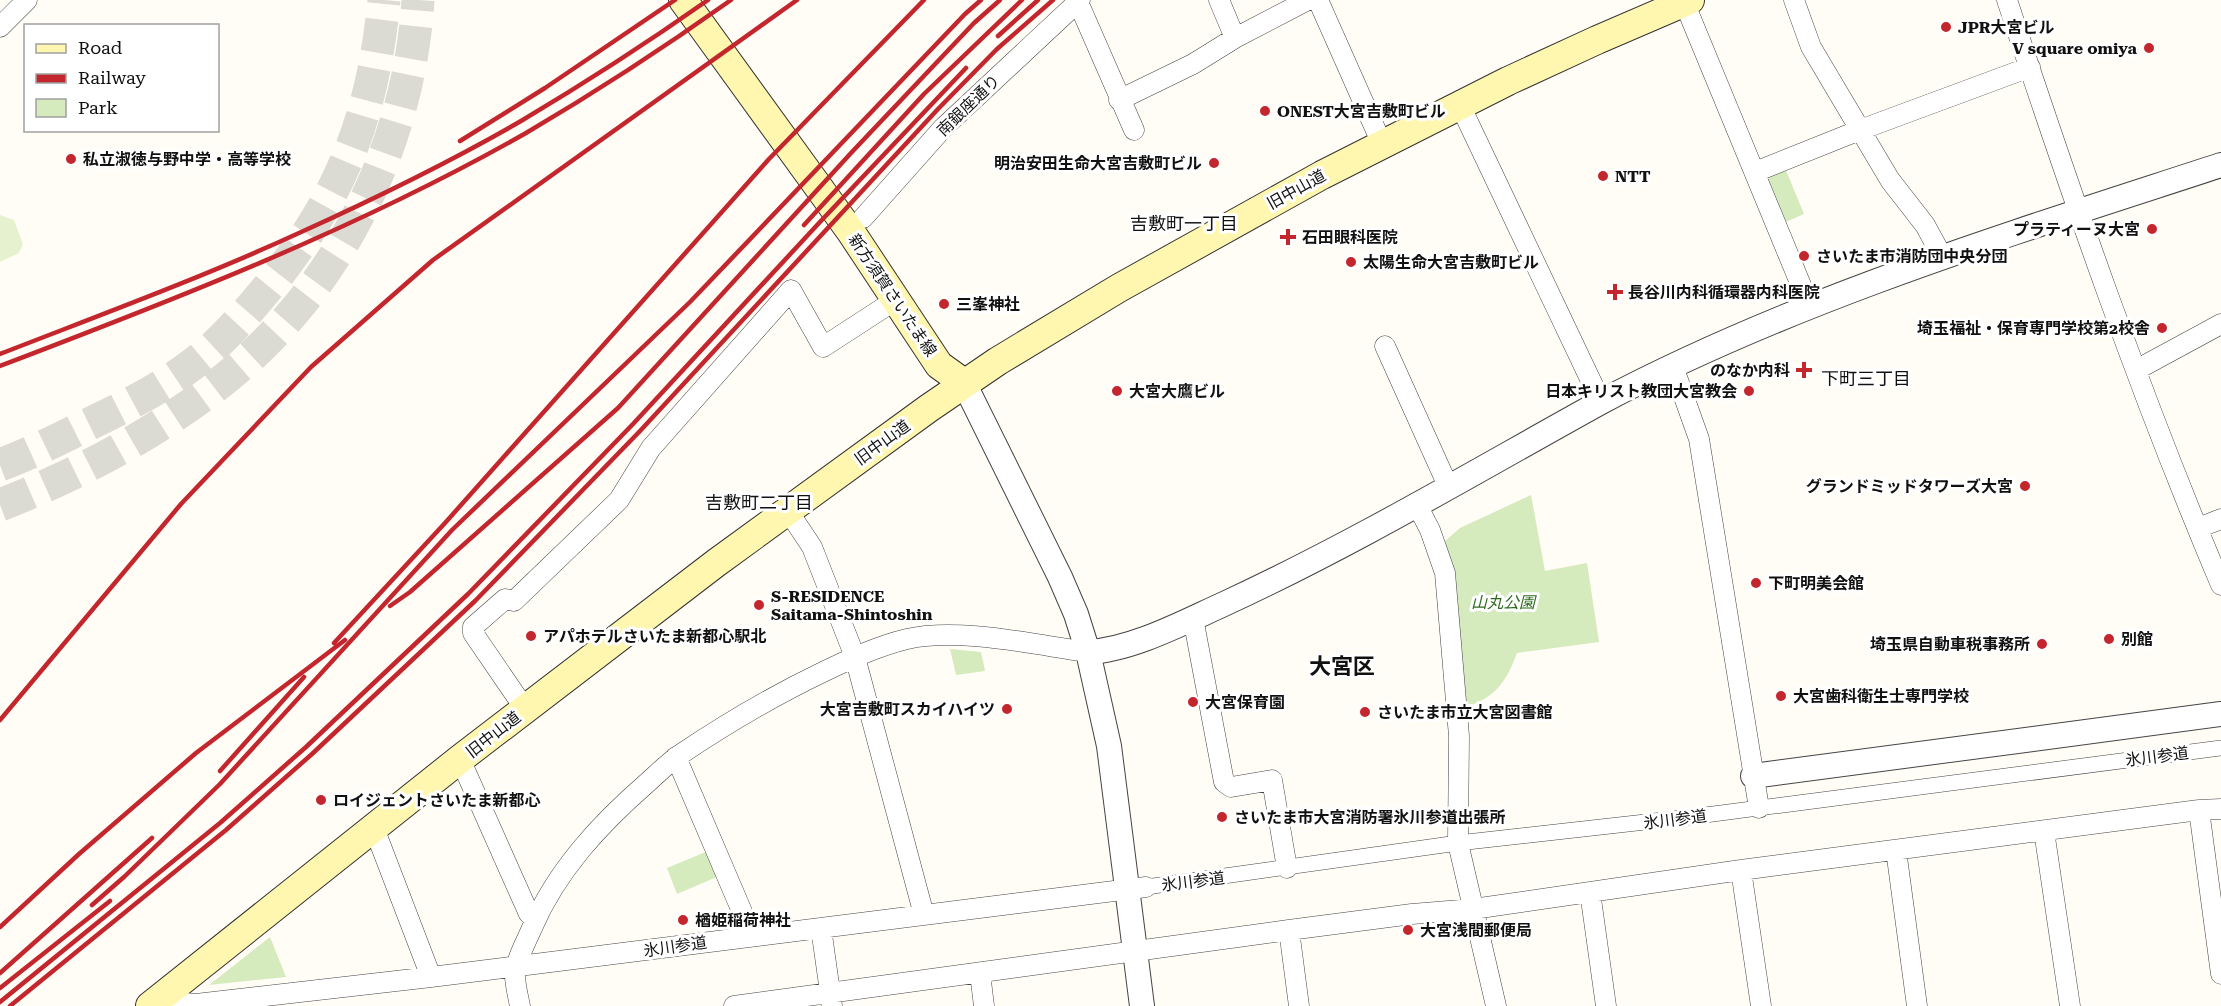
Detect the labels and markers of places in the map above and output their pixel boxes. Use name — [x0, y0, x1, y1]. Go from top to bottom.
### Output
place label: JPR大宮ビル — [1958, 18, 2055, 37]
marker: JPR大宮ビル — [1939, 20, 1953, 34]
place label: V square omiya — [2012, 39, 2138, 58]
marker: V square omiya — [2142, 41, 2156, 55]
place label: ONEST大宮吉敷町ビル — [1277, 102, 1446, 121]
marker: ONEST大宮吉敷町ビル — [1258, 104, 1272, 118]
place label: 私立淑徳与野中学・高等学校 — [83, 150, 291, 169]
marker: 私立淑徳与野中学・高等学校 — [64, 152, 78, 166]
place label: 明治安田生命大宮吉敷町ビル — [994, 154, 1202, 173]
marker: 明治安田生命大宮吉敷町ビル — [1207, 156, 1221, 170]
place label: NTT — [1615, 167, 1651, 186]
marker: NTT — [1596, 169, 1610, 183]
place label: プラティーヌ大宮 — [2013, 220, 2140, 239]
marker: プラティーヌ大宮 — [2145, 222, 2159, 236]
marker: 石田眼科医院 — [1279, 228, 1297, 246]
place label: 石田眼科医院 — [1302, 228, 1398, 247]
place label: さいたま市消防団中央分団 — [1816, 247, 2008, 266]
marker: さいたま市消防団中央分団 — [1797, 249, 1811, 263]
place label: 太陽生命大宮吉敷町ビル — [1363, 253, 1539, 272]
marker: 太陽生命大宮吉敷町ビル — [1344, 255, 1358, 269]
marker: 長谷川内科循環器内科医院 — [1606, 283, 1624, 301]
place label: 長谷川内科循環器内科医院 — [1628, 283, 1820, 302]
place label: 三峯神社 — [956, 295, 1020, 314]
marker: 三峯神社 — [937, 297, 951, 311]
place label: 埼玉福祉・保育専門学校第2校舎 — [1917, 319, 2150, 338]
marker: 埼玉福祉・保育専門学校第2校舎 — [2155, 321, 2169, 335]
place label: のなか内科 — [1710, 361, 1790, 380]
marker: のなか内科 — [1795, 361, 1813, 379]
place label: 大宮大鷹ビル — [1129, 382, 1225, 401]
place label: 日本キリスト教団大宮教会 — [1545, 382, 1737, 401]
marker: 大宮大鷹ビル — [1110, 384, 1124, 398]
marker: 日本キリスト教団大宮教会 — [1742, 384, 1756, 398]
place label: グランドミッドタワーズ大宮 — [1806, 477, 2013, 496]
marker: グランドミッドタワーズ大宮 — [2018, 479, 2032, 493]
place label: 下町明美会館 — [1768, 574, 1864, 593]
marker: 下町明美会館 — [1749, 576, 1763, 590]
place label: S-RESIDENCE Saitama-Shintoshin — [771, 587, 933, 624]
marker: S-RESIDENCE Saitama-Shintoshin — [752, 598, 766, 612]
place label: アパホテルさいたま新都心駅北 — [543, 627, 766, 646]
marker: アパホテルさいたま新都心駅北 — [524, 629, 538, 643]
place label: 別館 — [2121, 630, 2153, 649]
marker: 別館 — [2102, 632, 2116, 646]
place label: 埼玉県自動車税事務所 — [1870, 635, 2030, 654]
marker: 埼玉県自動車税事務所 — [2035, 637, 2049, 651]
place label: 大宮歯科衛生士専門学校 — [1793, 687, 1969, 706]
marker: 大宮歯科衛生士専門学校 — [1774, 689, 1788, 703]
place label: 大宮保育園 — [1205, 693, 1285, 712]
marker: 大宮保育園 — [1186, 695, 1200, 709]
place label: 大宮吉敷町スカイハイツ — [820, 700, 995, 719]
marker: 大宮吉敷町スカイハイツ — [1000, 702, 1014, 716]
place label: さいたま市立大宮図書館 — [1377, 703, 1553, 722]
marker: さいたま市立大宮図書館 — [1358, 705, 1372, 719]
place label: ロイジェントさいたま新都心 — [333, 791, 541, 810]
marker: ロイジェントさいたま新都心 — [314, 793, 328, 807]
place label: さいたま市大宮消防署氷川参道出張所 — [1234, 808, 1506, 827]
marker: さいたま市大宮消防署氷川参道出張所 — [1215, 810, 1229, 824]
place label: 楢姫稲荷神社 — [695, 911, 791, 930]
marker: 楢姫稲荷神社 — [676, 913, 690, 927]
place label: 大宮浅間郵便局 — [1420, 921, 1532, 940]
marker: 大宮浅間郵便局 — [1401, 923, 1415, 937]

